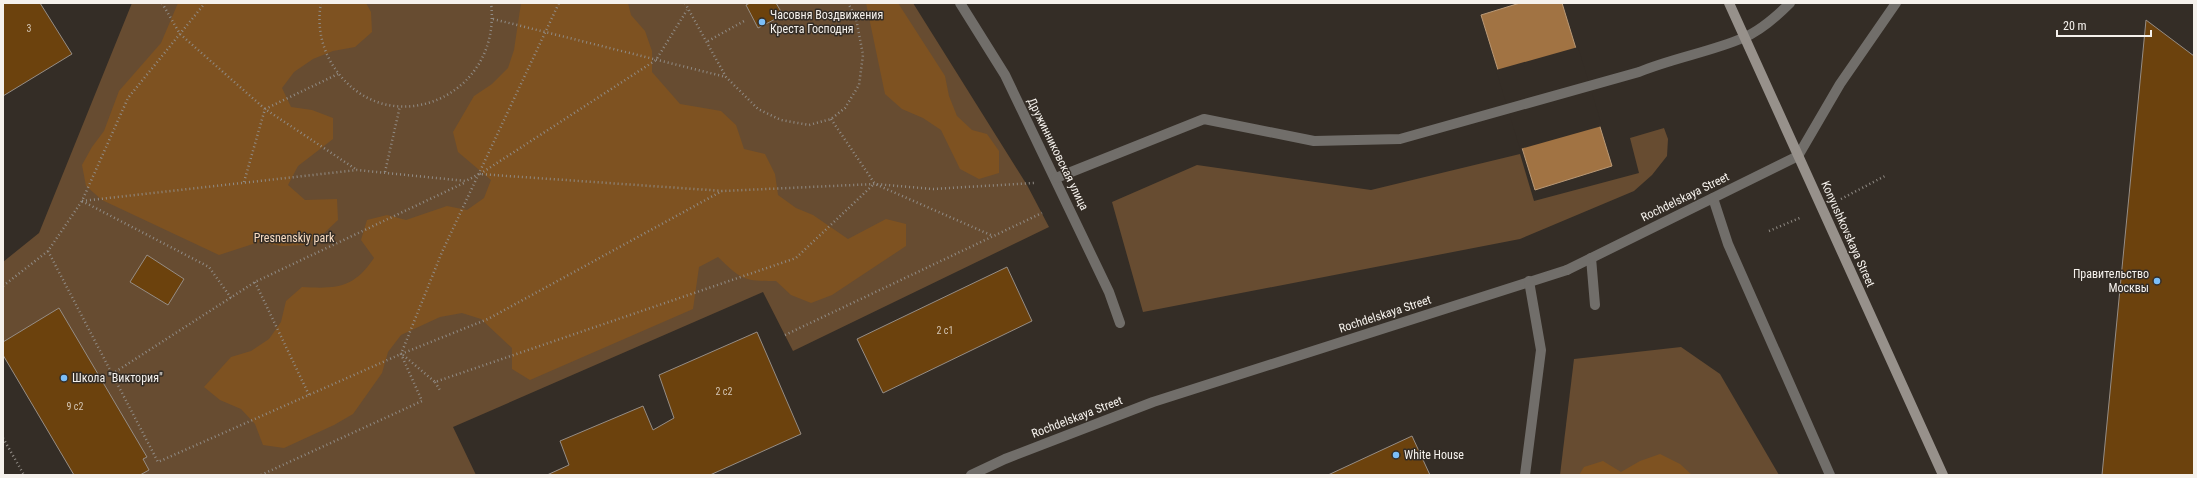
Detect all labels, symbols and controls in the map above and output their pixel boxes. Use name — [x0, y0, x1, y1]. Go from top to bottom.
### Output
place label: Часовня Воздвижения Креста Господня — [770, 8, 883, 36]
scale bar — [2057, 12, 2151, 38]
marker: Часовня Воздвижения Креста Господня — [757, 17, 767, 27]
text: 20 m — [2063, 19, 2087, 33]
house number: 3 — [27, 23, 32, 34]
street label: Дружинниковская улица — [1025, 95, 1091, 213]
street label: Rochdelskaya Street — [1639, 169, 1732, 224]
street label: Konyushkovskaya Street — [1818, 179, 1878, 290]
park label: Presnenskiy park — [254, 231, 335, 245]
place label: Правительство Москвы — [2073, 267, 2149, 295]
marker: Правительство Москвы — [2152, 276, 2162, 286]
street label: Rochdelskaya Street — [1337, 292, 1433, 336]
house number: 2 с1 — [937, 325, 953, 336]
place label: Школа "Виктория" — [72, 371, 163, 385]
marker: Школа "Виктория" — [59, 373, 69, 383]
house number: 2 с2 — [716, 386, 732, 397]
street label: Rochdelskaya Street — [1030, 393, 1125, 441]
house number: 9 с2 — [67, 401, 83, 412]
place label: White House — [1404, 448, 1464, 462]
marker: White House — [1391, 450, 1401, 460]

